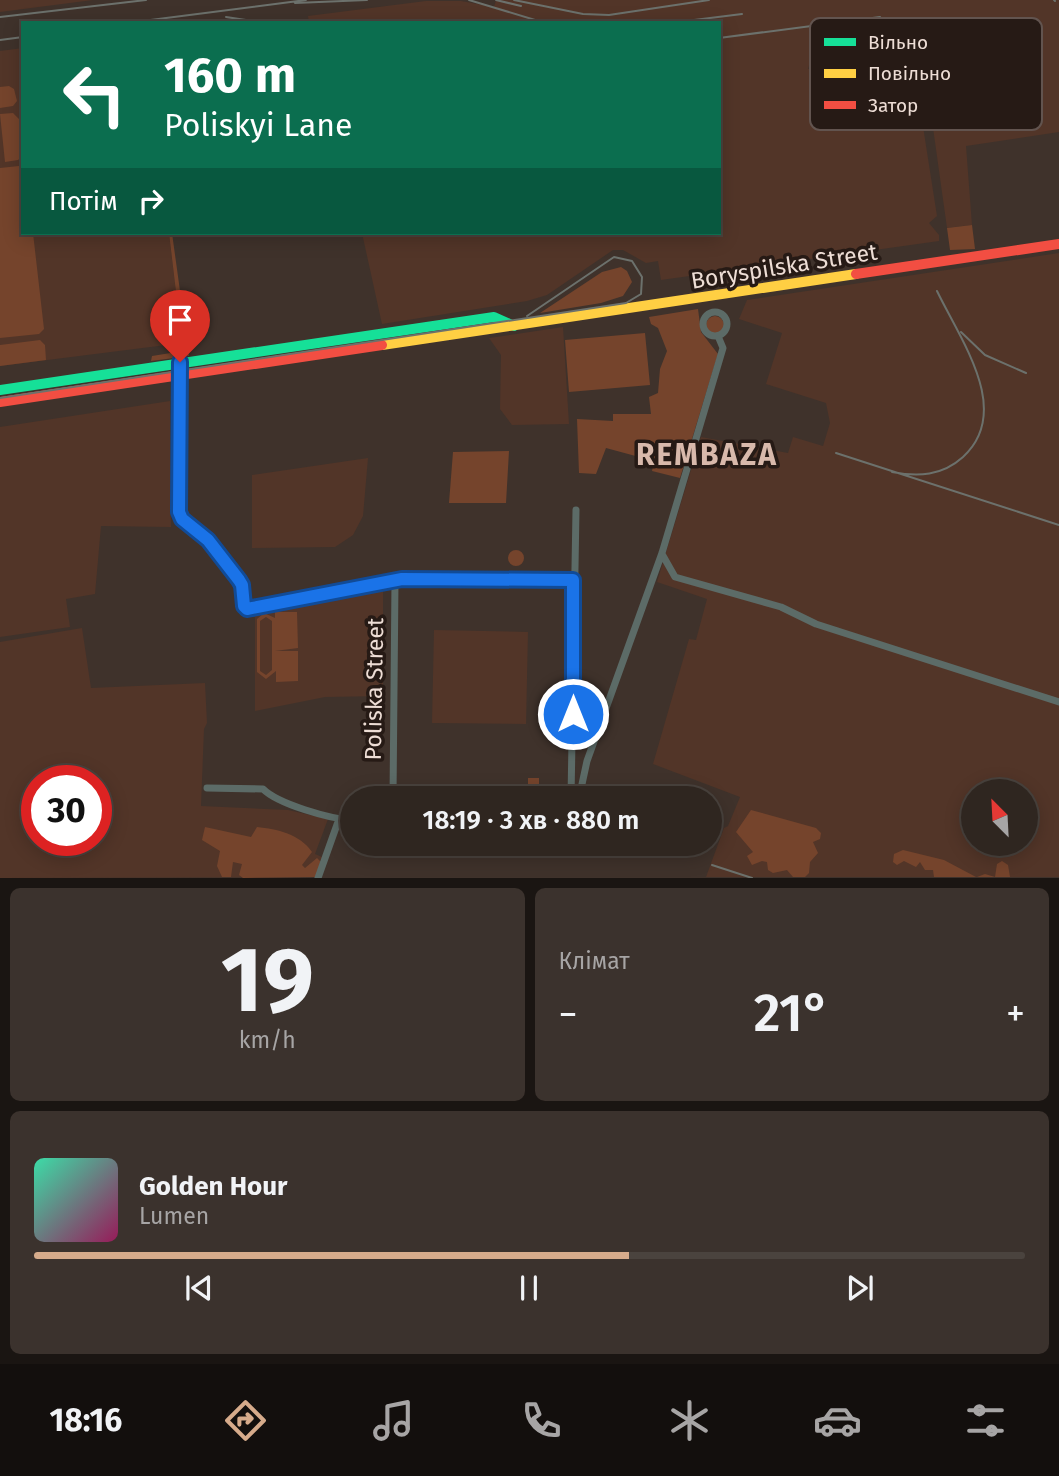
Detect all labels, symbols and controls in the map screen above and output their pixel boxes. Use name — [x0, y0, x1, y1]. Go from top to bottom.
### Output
legend — [810, 18, 1042, 130]
text: Вільно — [868, 31, 928, 54]
text: 160 m — [164, 46, 296, 105]
icon: left — [49, 49, 140, 140]
text: Повільно — [868, 62, 951, 85]
text: Затор — [868, 94, 918, 117]
text: Poliskyi Lane — [164, 106, 353, 144]
icon: right — [132, 182, 170, 220]
text: Потім — [49, 186, 118, 217]
street label: Boryspilska Street — [689, 237, 880, 295]
pin — [150, 290, 210, 362]
icon: arrive — [161, 301, 199, 339]
district label: REMBAZA — [636, 437, 778, 473]
street label: Poliska Street — [359, 617, 389, 760]
position arrow — [536, 677, 610, 751]
speed limit sign: 30 — [21, 765, 112, 856]
north arrow — [961, 779, 1038, 856]
map controls — [961, 779, 1038, 856]
text: 18:19 · 3 хв · 880 m — [423, 805, 639, 836]
text: 19 — [221, 926, 314, 1035]
text: Клімат — [559, 947, 630, 975]
text: 21° — [754, 982, 830, 1045]
text: − — [559, 991, 578, 1037]
text: + — [1006, 991, 1025, 1037]
text: km/h — [239, 1026, 296, 1054]
text: Golden Hour — [139, 1171, 287, 1202]
text: Lumen — [139, 1202, 209, 1230]
icon: previous — [180, 1269, 218, 1307]
icon: pause — [510, 1269, 548, 1307]
icon: next — [841, 1269, 879, 1307]
icon: directions — [221, 1396, 270, 1445]
icon: music — [369, 1396, 418, 1445]
icon: phone — [517, 1396, 566, 1445]
icon: climate — [665, 1396, 714, 1445]
icon: car — [813, 1396, 862, 1445]
icon: filters — [961, 1396, 1010, 1445]
text: 18:16 — [49, 1401, 122, 1439]

